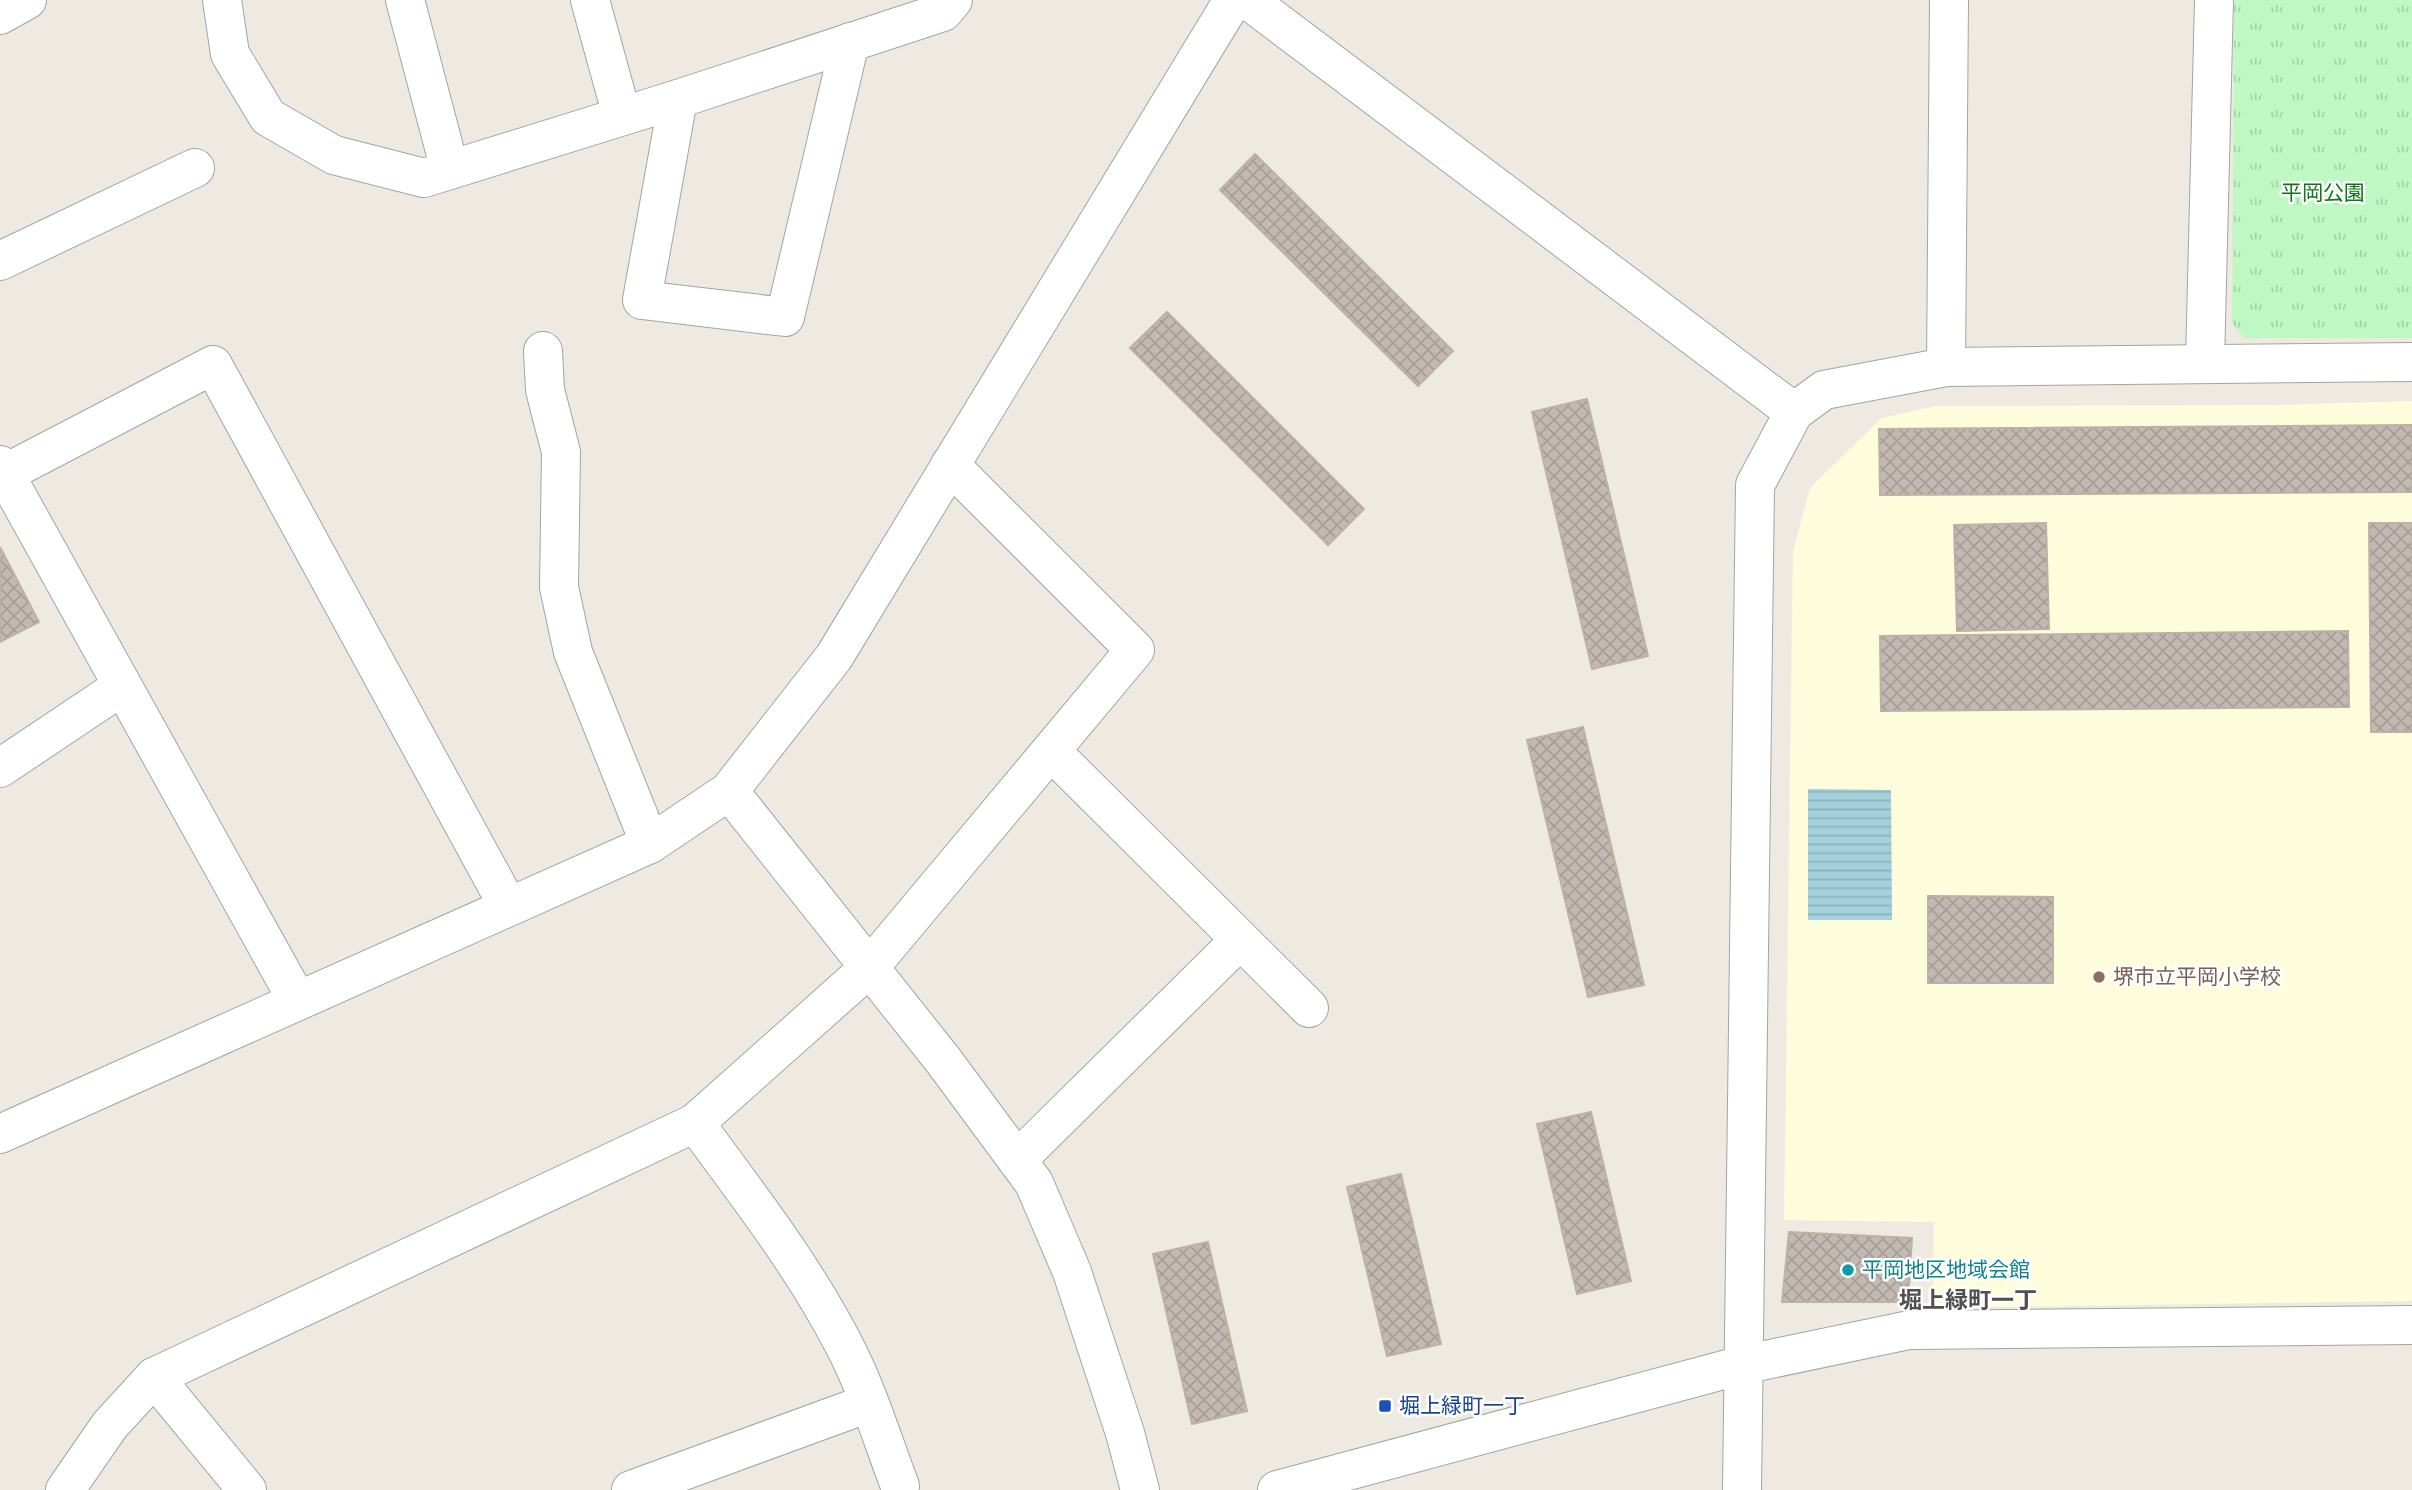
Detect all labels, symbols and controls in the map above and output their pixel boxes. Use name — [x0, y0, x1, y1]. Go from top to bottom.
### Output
park label: 平岡公園 — [2281, 181, 2365, 206]
place label: 堺市立平岡小学校 — [2113, 965, 2281, 990]
marker: 堺市立平岡小学校 — [2091, 969, 2107, 985]
place label: 平岡地区地域会館 — [1862, 1258, 2030, 1283]
marker: 平岡地区地域会館 — [1840, 1262, 1856, 1278]
district label: 堀上緑町一丁 — [1899, 1287, 2037, 1315]
place label: 堀上緑町一丁 — [1399, 1394, 1525, 1419]
marker: 堀上緑町一丁 — [1377, 1398, 1393, 1414]

